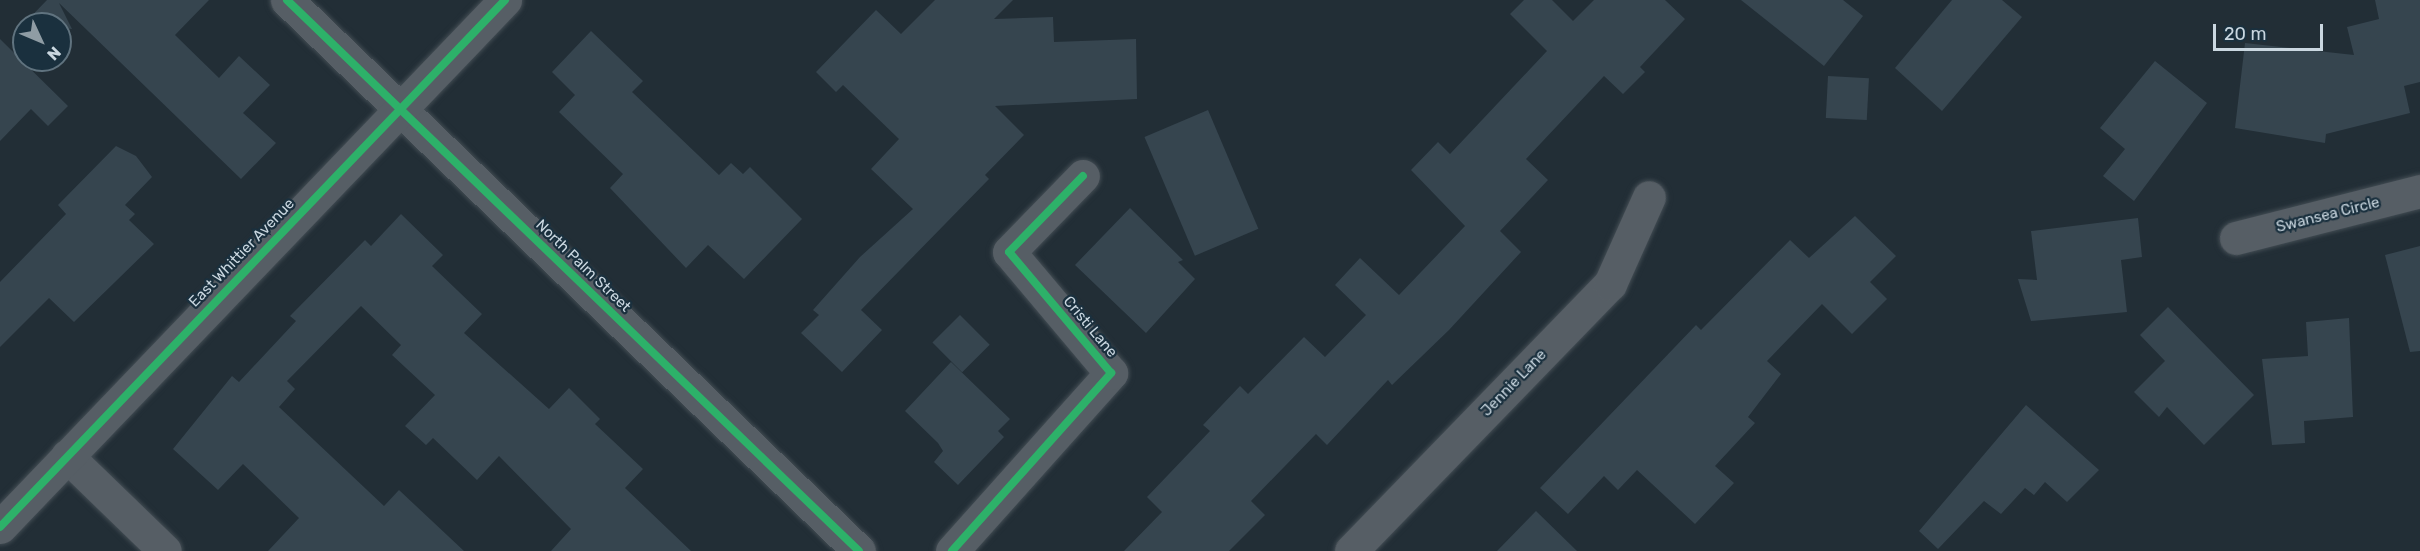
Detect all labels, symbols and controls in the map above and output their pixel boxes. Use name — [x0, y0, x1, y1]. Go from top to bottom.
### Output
north arrow — [12, 12, 72, 72]
scale bar — [2216, 12, 2326, 50]
text: 20 m — [2224, 23, 2266, 45]
text: N — [43, 43, 65, 64]
street label: Swansea Circle — [2274, 193, 2382, 237]
street label: East Whittier Avenue — [185, 195, 299, 311]
street label: North Palm Street — [532, 216, 634, 316]
street label: Cristi Lane — [1059, 293, 1121, 361]
street label: Jennie Lane — [1478, 346, 1550, 420]

